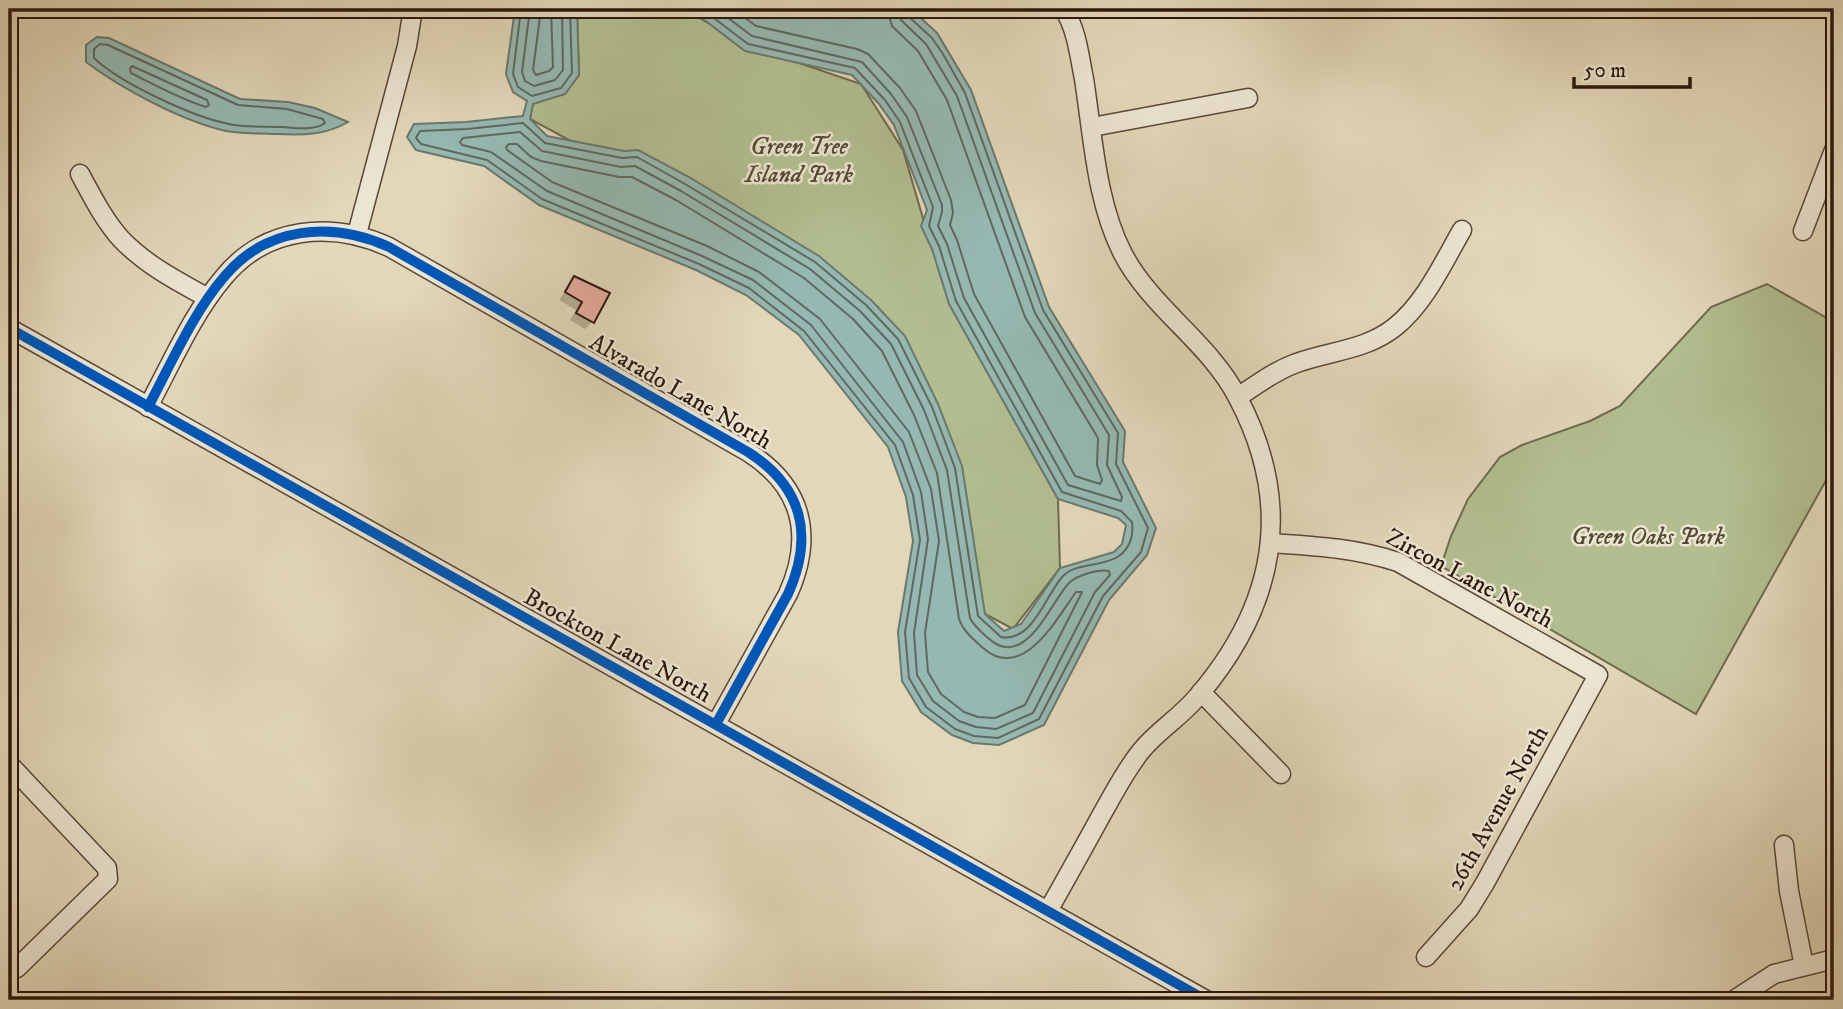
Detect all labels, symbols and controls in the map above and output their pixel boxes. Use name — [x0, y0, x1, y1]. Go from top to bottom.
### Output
scale bar — [1574, 46, 1689, 90]
text: 50 m — [1584, 58, 1626, 84]
park label: Green Tree Island Park — [743, 132, 853, 190]
street label: Alvarado Lane North — [584, 327, 778, 457]
street label: Zircon Lane North — [1381, 522, 1559, 636]
park label: Green Oaks Park — [1571, 522, 1725, 552]
street label: Brockton Lane North — [518, 582, 717, 710]
street label: 26th Avenue North — [1440, 720, 1556, 896]

